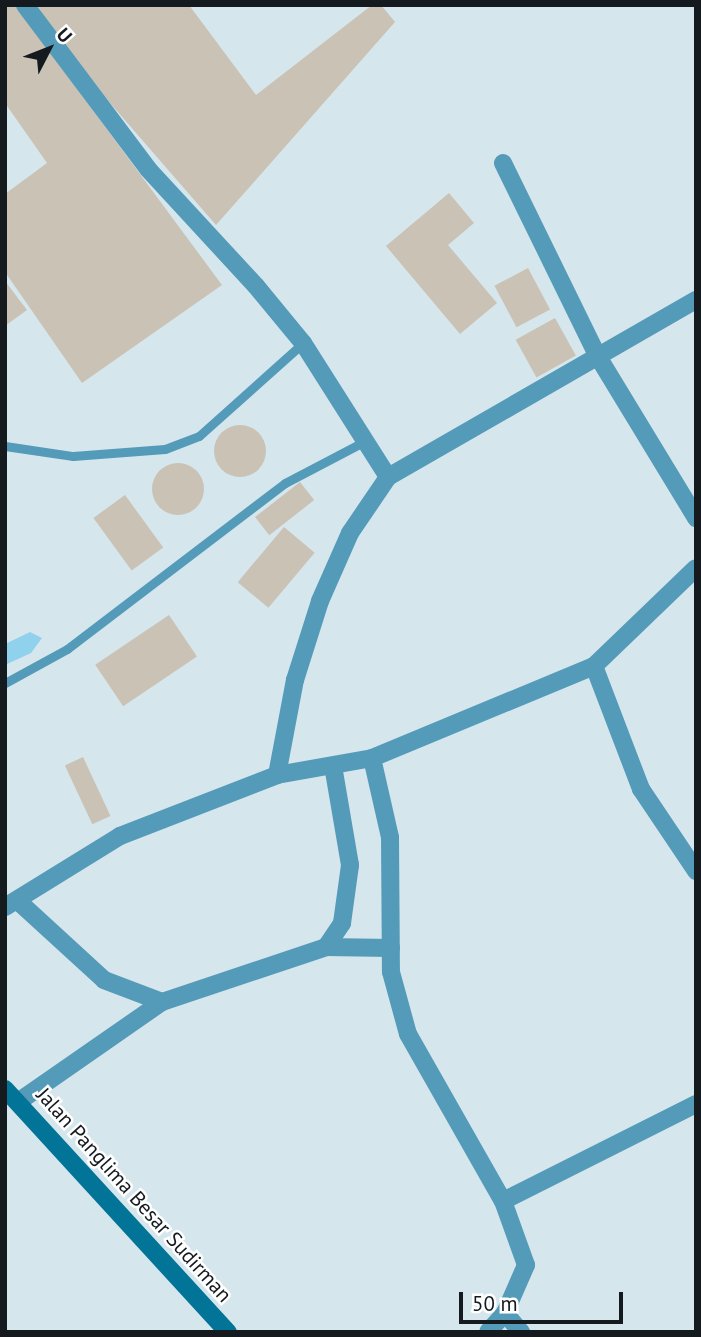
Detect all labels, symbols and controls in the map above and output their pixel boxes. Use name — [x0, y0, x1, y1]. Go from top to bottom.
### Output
north arrow — [14, 14, 84, 84]
text: U — [52, 22, 78, 47]
street label: Jalan Panglima Besar Sudirman — [31, 1083, 237, 1307]
scale bar — [463, 1278, 628, 1322]
text: 50 m — [472, 1290, 518, 1317]

